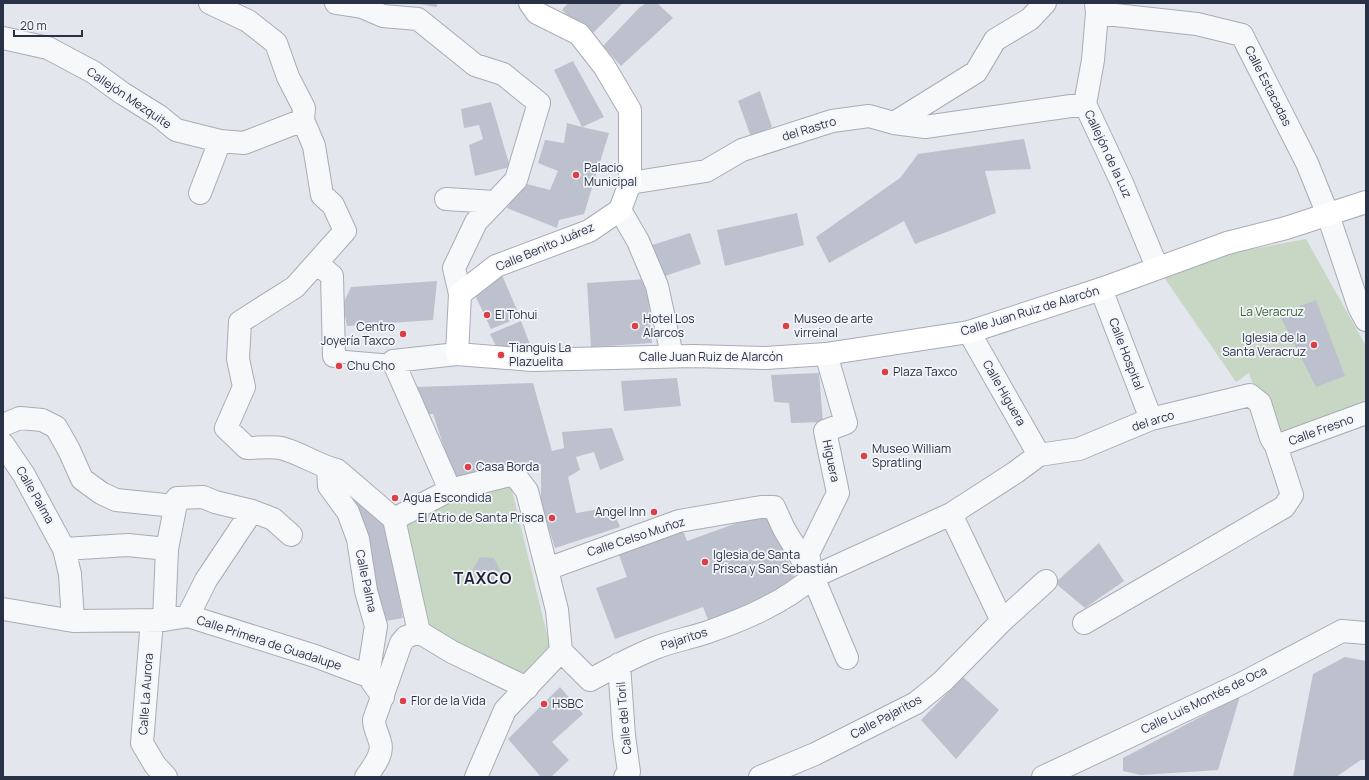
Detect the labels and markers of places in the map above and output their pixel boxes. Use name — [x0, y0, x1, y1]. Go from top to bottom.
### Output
place label: Palacio Municipal — [584, 159, 637, 190]
marker: Palacio Municipal — [571, 170, 581, 180]
place label: El Tohui — [495, 306, 537, 323]
marker: El Tohui — [482, 310, 492, 320]
place label: Hotel Los Alarcos — [643, 310, 695, 341]
place label: Museo de arte virreinal — [794, 310, 873, 341]
place label: Centro Joyería Taxco — [321, 318, 395, 349]
marker: Hotel Los Alarcos — [630, 321, 640, 331]
marker: Museo de arte virreinal — [781, 321, 791, 331]
marker: Centro Joyería Taxco — [398, 329, 408, 339]
place label: Iglesia de la Santa Veracruz — [1222, 329, 1306, 360]
place label: Tianguis La Plazuelita — [509, 339, 571, 370]
marker: Iglesia de la Santa Veracruz — [1309, 340, 1319, 350]
marker: Tianguis La Plazuelita — [496, 350, 506, 360]
place label: Chu Cho — [347, 357, 395, 374]
marker: Chu Cho — [334, 361, 344, 371]
place label: Plaza Taxco — [893, 363, 957, 380]
marker: Plaza Taxco — [880, 367, 890, 377]
place label: Museo William Spratling — [872, 440, 951, 471]
marker: Museo William Spratling — [859, 451, 869, 461]
place label: Casa Borda — [476, 458, 539, 475]
marker: Casa Borda — [463, 462, 473, 472]
place label: Agua Escondida — [403, 489, 491, 506]
marker: Agua Escondida — [390, 493, 400, 503]
place label: Angel Inn — [595, 503, 646, 520]
marker: Angel Inn — [649, 507, 659, 517]
place label: El Atrio de Santa Prisca — [418, 509, 544, 526]
marker: El Atrio de Santa Prisca — [547, 513, 557, 523]
place label: Iglesia de Santa Prisca y San Sebastián — [713, 546, 838, 577]
marker: Iglesia de Santa Prisca y San Sebastián — [700, 557, 710, 567]
place label: Flor de la Vida — [411, 692, 486, 709]
place label: HSBC — [552, 695, 584, 712]
marker: Flor de la Vida — [398, 696, 408, 706]
marker: HSBC — [539, 699, 549, 709]

